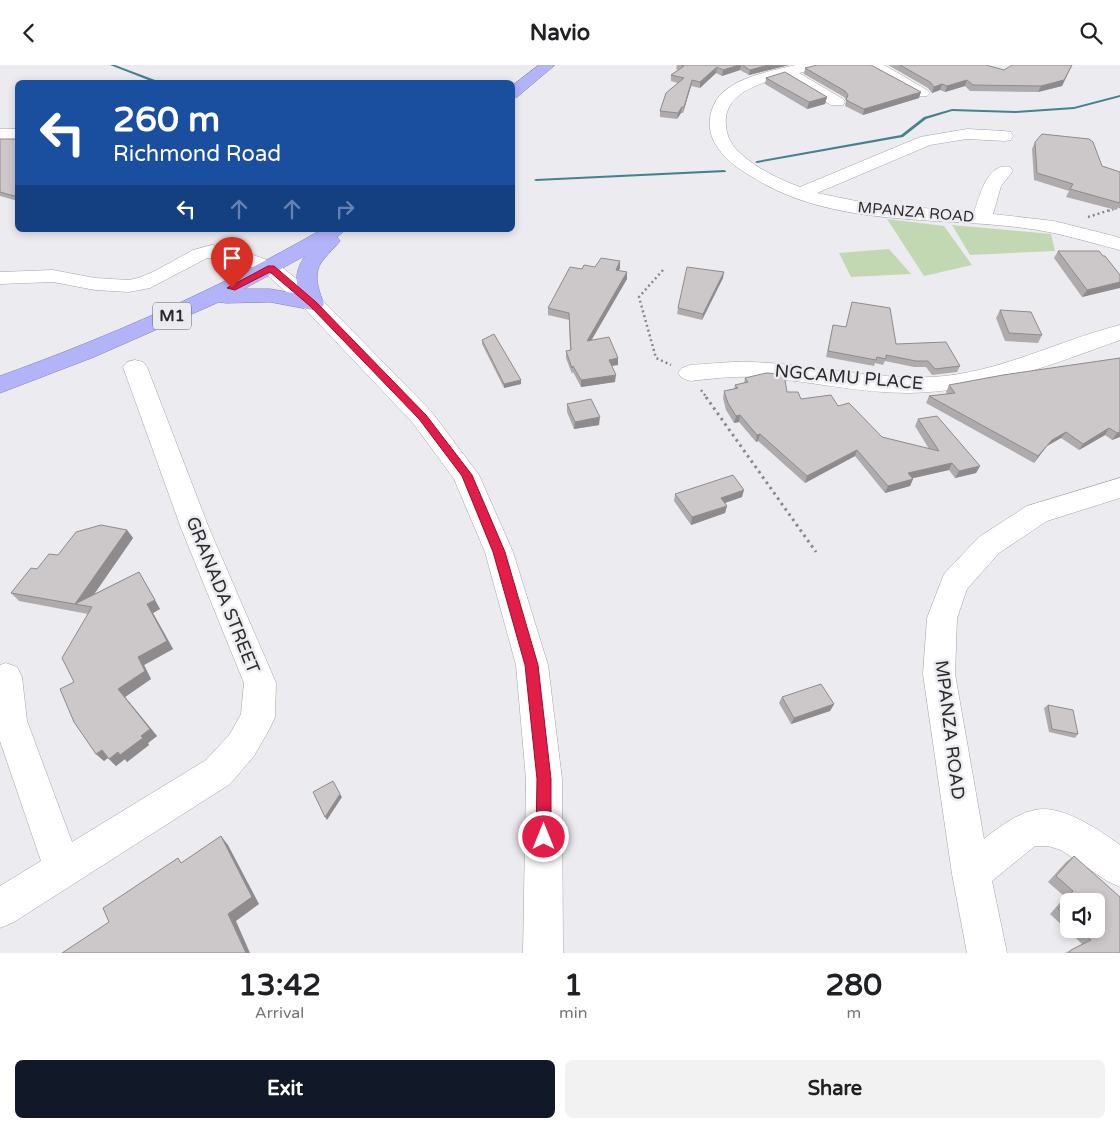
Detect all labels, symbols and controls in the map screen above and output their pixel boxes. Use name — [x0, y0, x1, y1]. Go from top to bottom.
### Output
icon: back — [15, 19, 43, 47]
icon: search — [1077, 19, 1105, 47]
text: Navio — [530, 20, 590, 46]
text: 260 m — [113, 99, 220, 141]
icon: left — [30, 100, 95, 165]
text: Richmond Road — [113, 141, 281, 167]
icon: left — [172, 195, 200, 223]
icon: ahead — [225, 195, 253, 223]
icon: ahead — [278, 195, 306, 223]
icon: right — [331, 195, 359, 223]
street label: MPANZA ROAD — [857, 198, 975, 226]
pin — [211, 237, 253, 288]
icon: arrive — [218, 244, 246, 272]
road number: M1 — [153, 303, 191, 329]
street label: NGCAMU PLACE — [774, 360, 924, 394]
street label: GRANADA STREET — [181, 513, 265, 677]
street label: MPANZA ROAD — [931, 659, 969, 801]
position arrow — [517, 810, 569, 862]
map controls — [1060, 893, 1105, 938]
button: sound — [1060, 893, 1105, 938]
text: 13:42 — [238, 967, 321, 1004]
text: 1 — [564, 967, 583, 1004]
text: 280 — [826, 967, 882, 1004]
text: Arrival — [255, 1003, 304, 1023]
text: min — [559, 1003, 588, 1023]
text: m — [846, 1003, 861, 1023]
button: Exit — [15, 1060, 555, 1118]
button: Share — [565, 1060, 1105, 1118]

